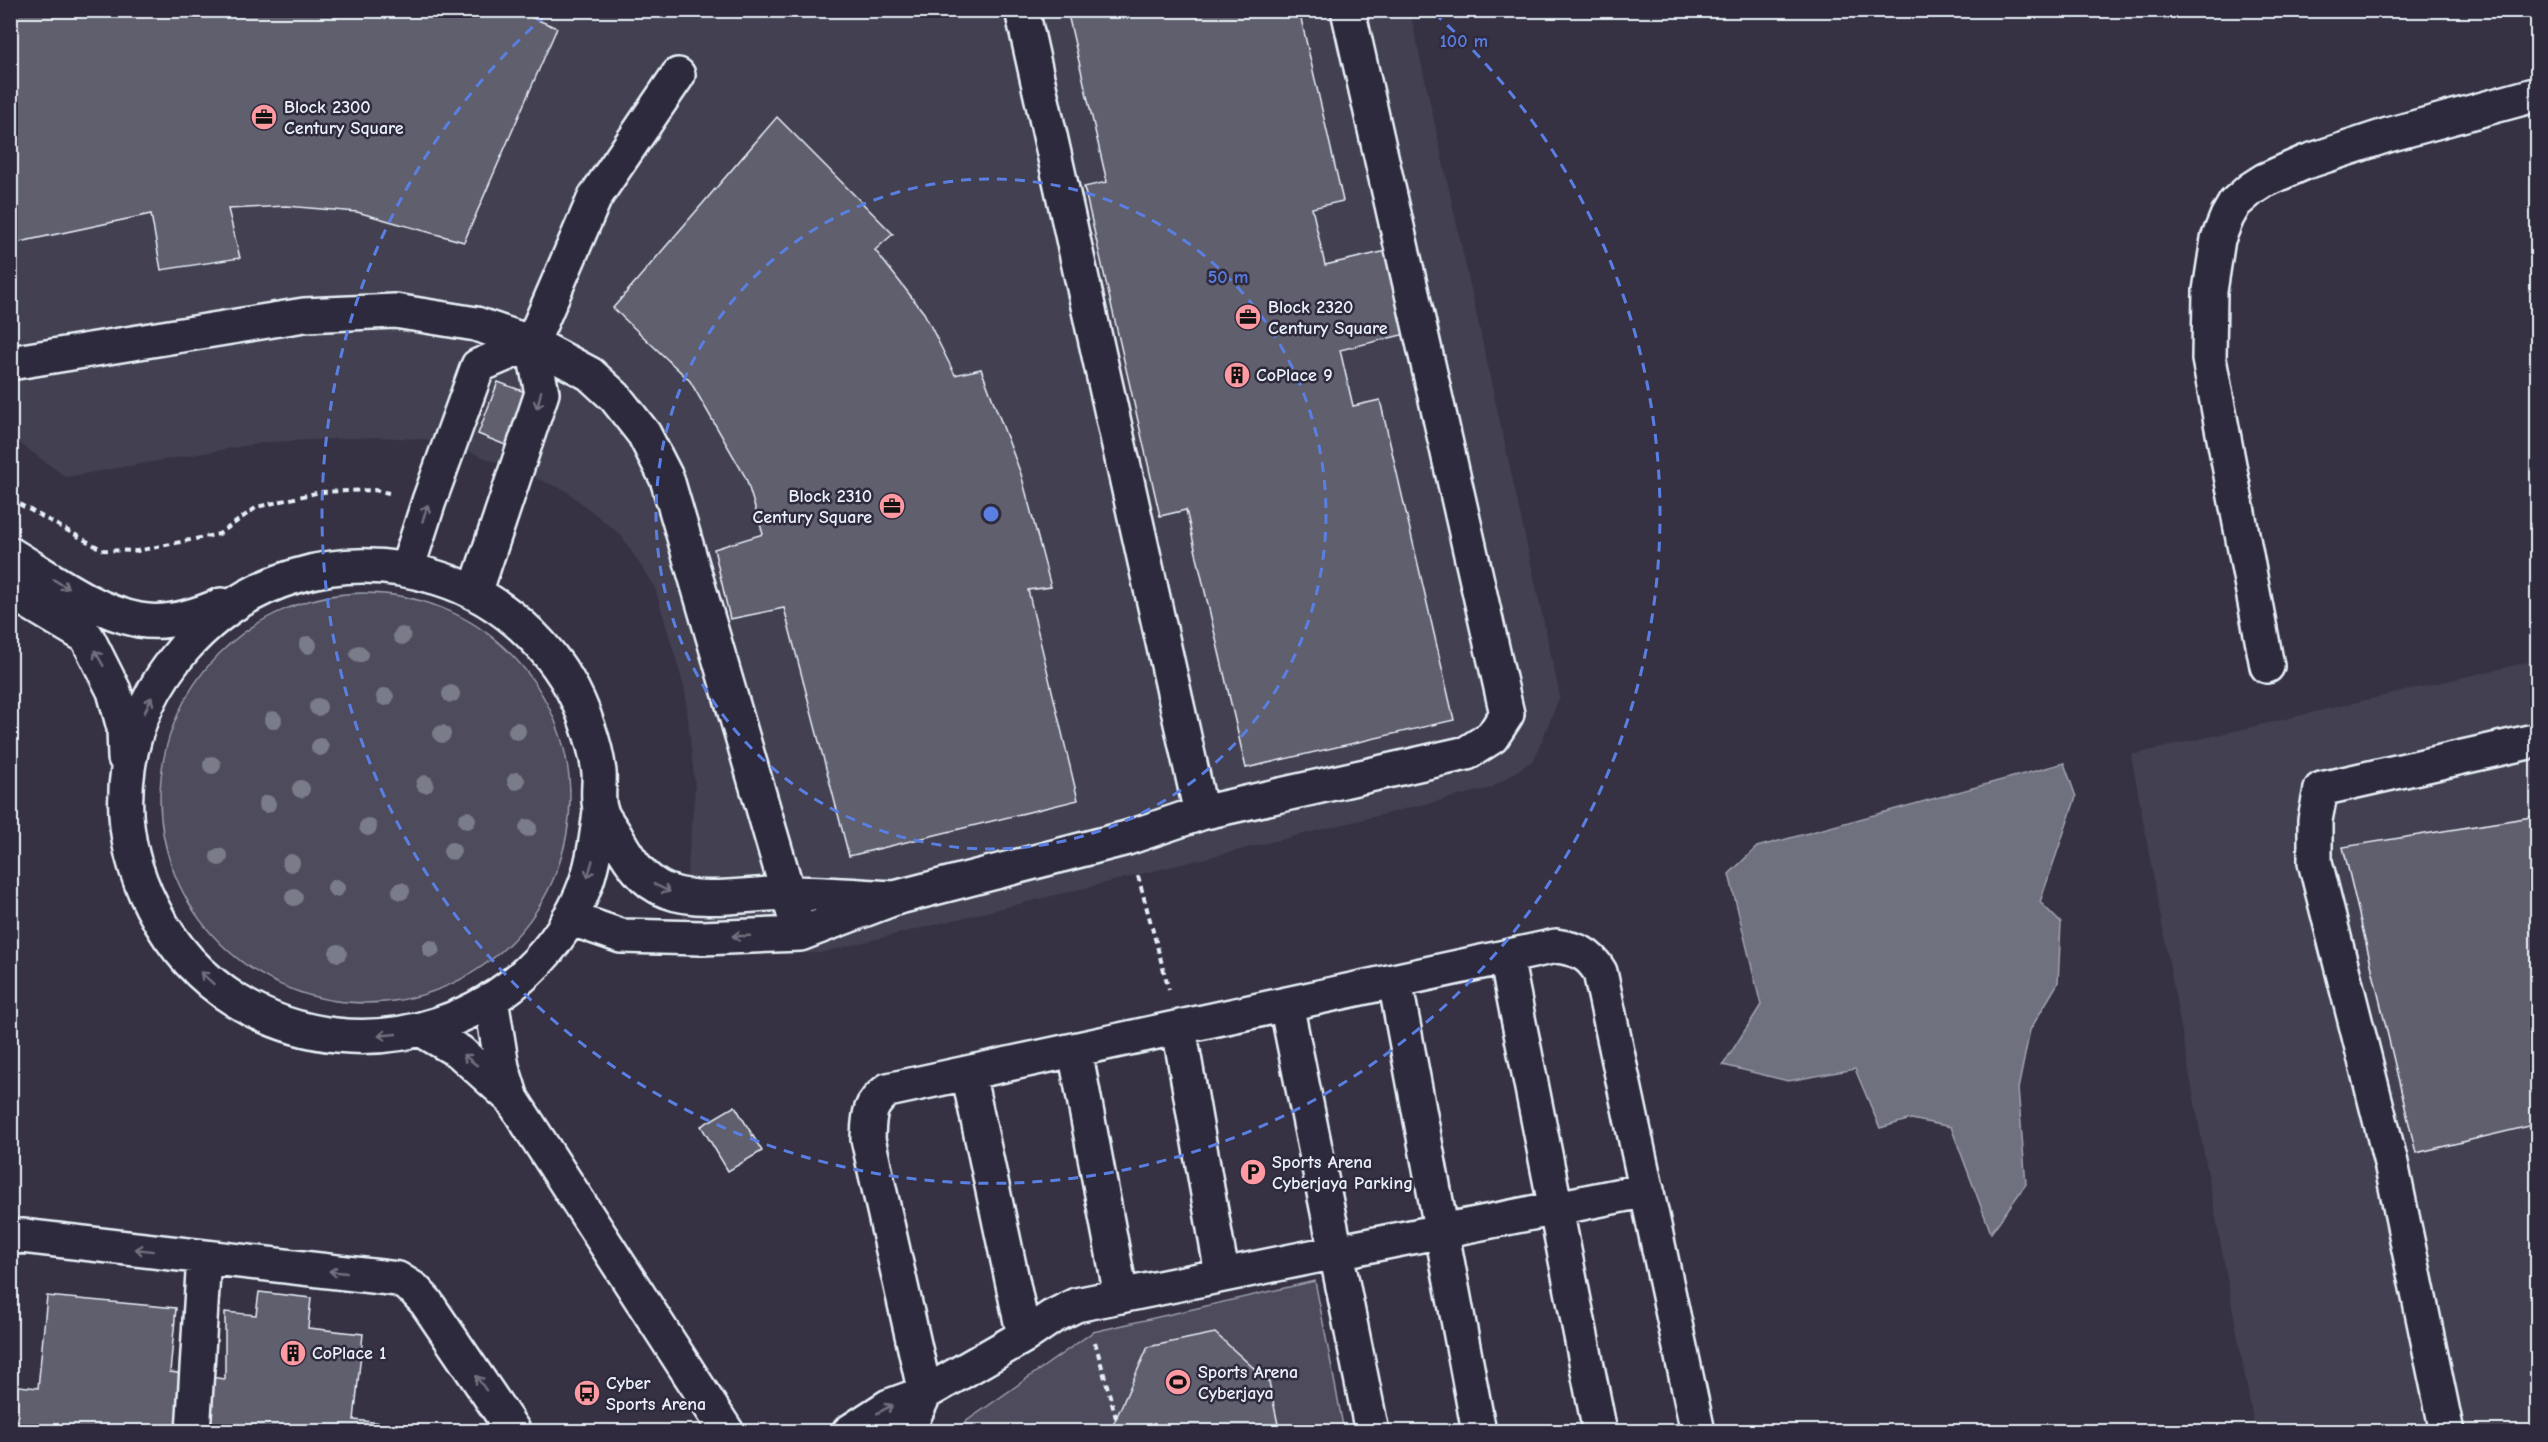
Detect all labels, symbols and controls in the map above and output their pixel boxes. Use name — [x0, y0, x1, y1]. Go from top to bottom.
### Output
text: 100 m — [1440, 31, 1488, 52]
place label: Block 2300 Century Square — [284, 97, 404, 139]
office icon: Block 2300 Century Square — [249, 102, 279, 132]
text: 50 m — [1208, 267, 1248, 288]
place label: Block 2320 Century Square — [1268, 297, 1388, 339]
office icon: Block 2320 Century Square — [1233, 302, 1263, 332]
building icon: CoPlace 9 — [1222, 360, 1252, 390]
place label: CoPlace 9 — [1256, 365, 1333, 386]
one-way arrow — [532, 390, 544, 409]
place label: Block 2310 Century Square — [752, 486, 872, 528]
office icon: Block 2310 Century Square — [877, 491, 907, 521]
one-way arrow — [420, 504, 431, 523]
centre of rings — [981, 504, 1001, 524]
one-way arrow — [52, 578, 69, 590]
one-way arrow — [93, 650, 105, 667]
one-way arrow — [143, 696, 154, 714]
one-way arrow — [584, 859, 595, 878]
one-way arrow — [652, 882, 670, 894]
one-way arrow — [732, 931, 752, 942]
one-way arrow — [199, 971, 214, 985]
one-way arrow — [377, 1030, 397, 1041]
one-way arrow — [462, 1054, 478, 1067]
place label: Sports Arena Cyberjaya Parking — [1272, 1152, 1413, 1194]
parking icon: Sports Arena Cyberjaya Parking — [1238, 1157, 1268, 1187]
one-way arrow — [135, 1244, 154, 1255]
one-way arrow — [328, 1267, 348, 1278]
building icon: CoPlace 1 — [278, 1338, 308, 1368]
place label: CoPlace 1 — [312, 1343, 386, 1364]
place label: Sports Arena Cyberjaya — [1198, 1362, 1298, 1404]
sports icon: Sports Arena Cyberjaya — [1163, 1367, 1193, 1397]
place label: Cyber Sports Arena — [606, 1373, 706, 1415]
one-way arrow — [475, 1376, 487, 1392]
bus stop icon: Cyber Sports Arena — [572, 1378, 602, 1408]
one-way arrow — [876, 1403, 893, 1415]

